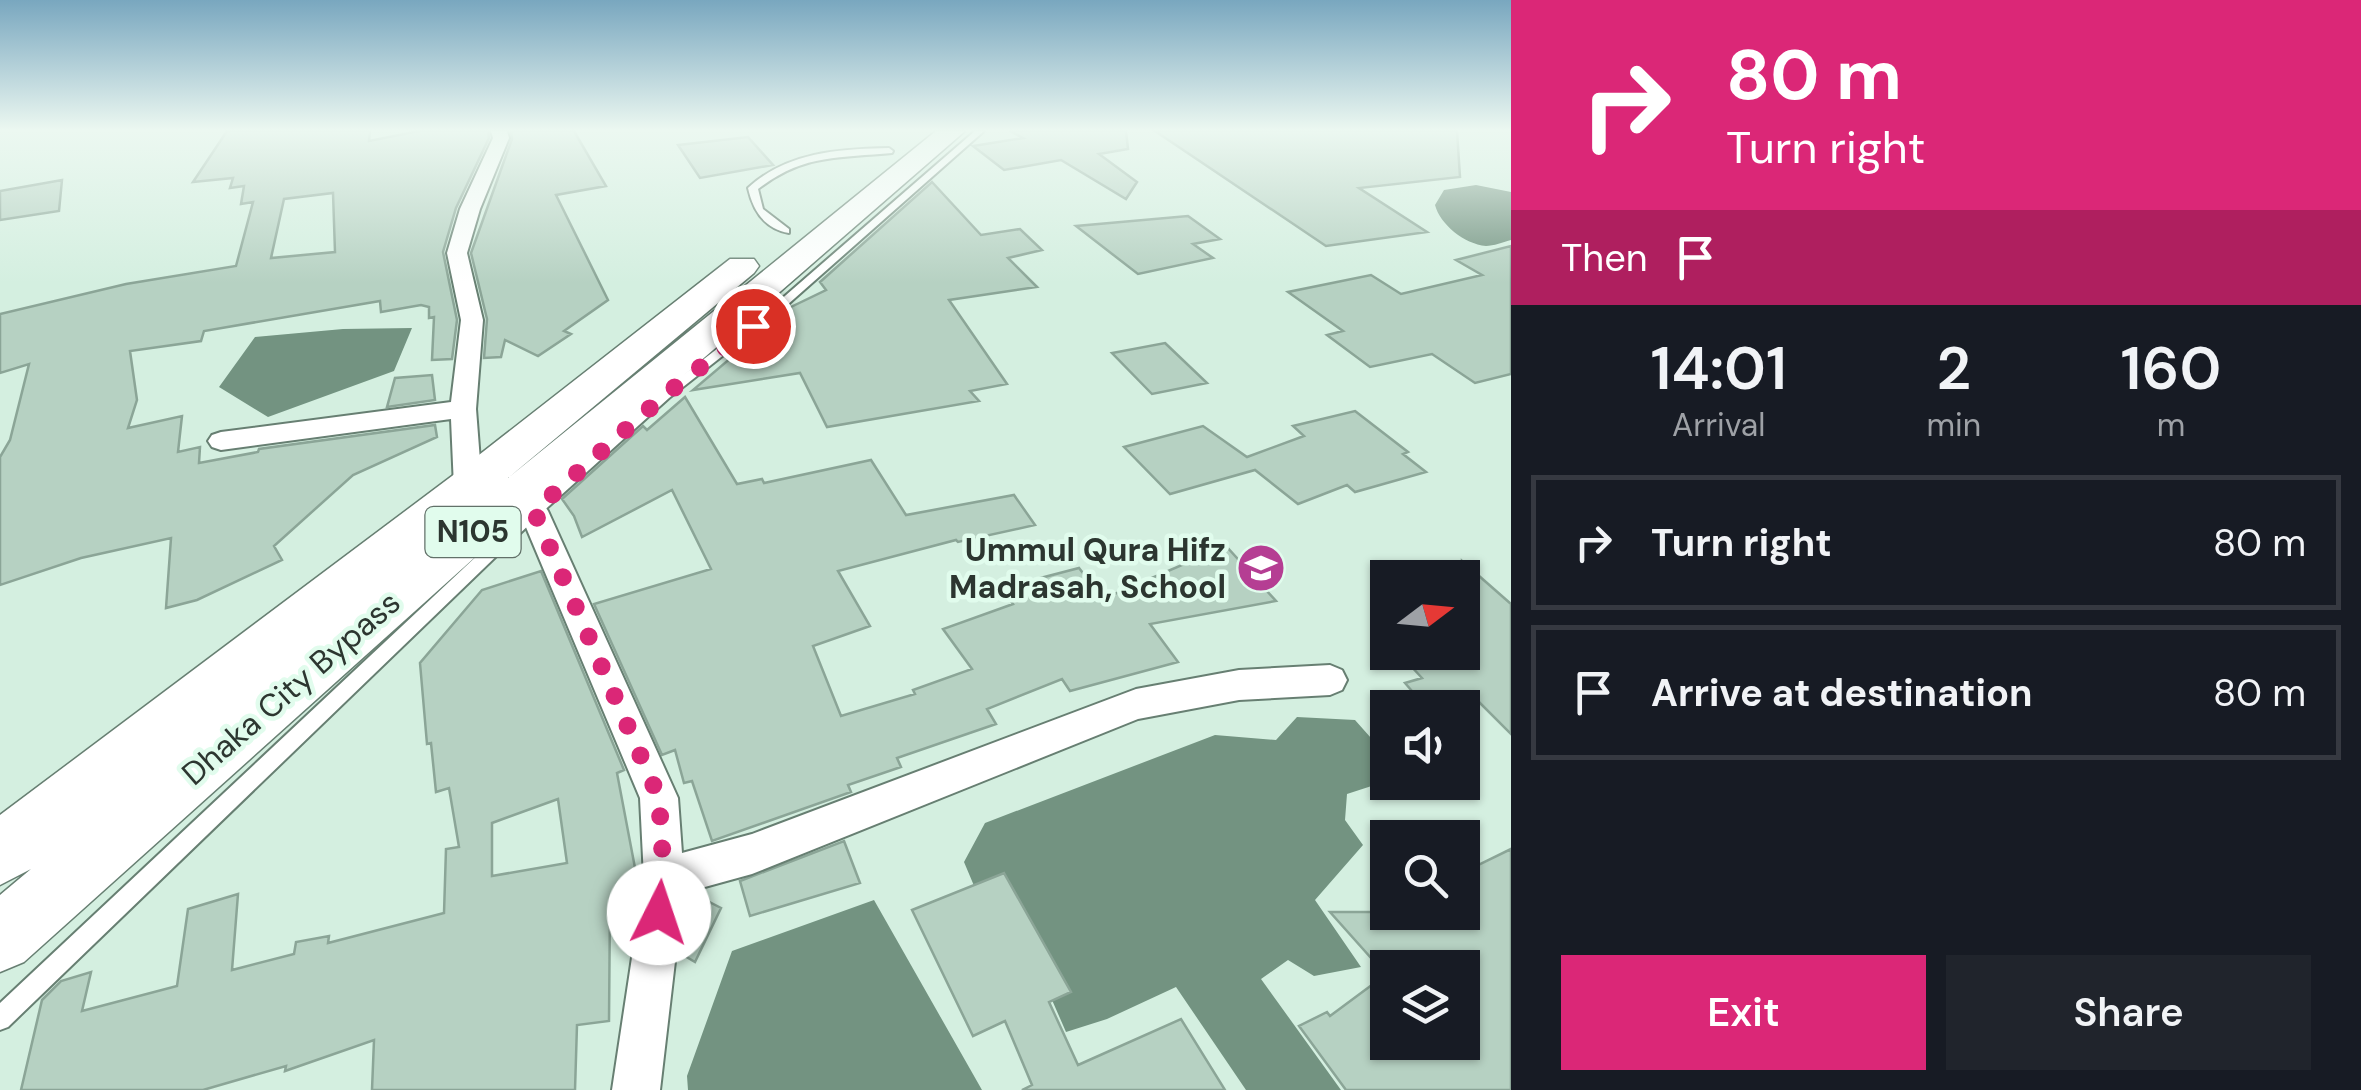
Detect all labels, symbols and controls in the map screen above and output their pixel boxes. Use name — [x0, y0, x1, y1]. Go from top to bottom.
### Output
text: 80 m — [1726, 30, 1902, 121]
icon: right — [1561, 40, 1691, 170]
text: Turn right — [1726, 118, 1925, 177]
icon: arrive — [1668, 230, 1723, 285]
text: Then — [1561, 233, 1648, 283]
pin — [711, 284, 796, 369]
icon: arrive — [726, 299, 781, 354]
text: 14:01 — [1651, 329, 1787, 408]
text: 2 — [1936, 329, 1971, 408]
text: 160 — [2121, 329, 2221, 408]
text: Arrival — [1672, 404, 1765, 446]
text: min — [1926, 404, 1981, 446]
text: m — [2157, 404, 2185, 446]
road number: N105 — [426, 507, 520, 557]
icon: right — [1566, 515, 1621, 570]
text: Turn right — [1651, 518, 1832, 568]
text: 80 m — [2213, 518, 2306, 568]
place label: Ummul Qura Hifz Madrasah, School — [949, 529, 1226, 608]
school or university icon: Ummul Qura Hifz Madrasah, School — [1235, 542, 1287, 594]
north arrow — [1370, 560, 1480, 670]
map controls — [1370, 560, 1480, 1060]
street label: Dhaka City Bypass — [173, 582, 409, 794]
icon: arrive — [1566, 665, 1621, 720]
text: Arrive at destination — [1651, 668, 2033, 718]
text: 80 m — [2213, 668, 2306, 718]
button: sound — [1370, 690, 1480, 800]
button: search — [1370, 820, 1480, 930]
position arrow — [607, 861, 711, 965]
button: layers — [1370, 950, 1480, 1060]
button: Exit — [1561, 955, 1926, 1070]
button: Share — [1946, 955, 2311, 1070]

